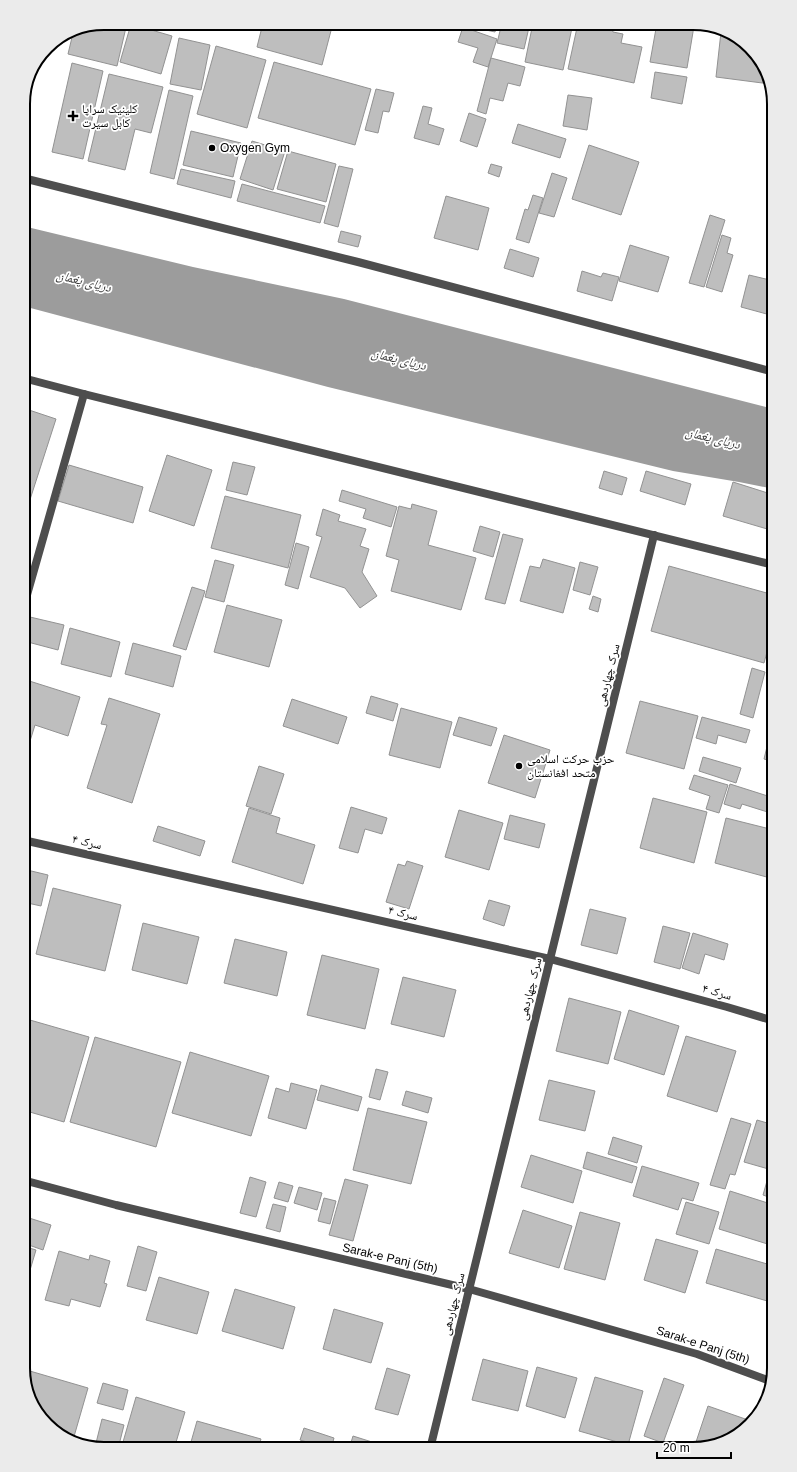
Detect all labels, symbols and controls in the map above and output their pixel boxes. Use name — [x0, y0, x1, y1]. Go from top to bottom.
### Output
place label: کلینیک سراپا کابل سیرت — [82, 102, 137, 130]
marker: کلینیک سراپا کابل سیرت — [67, 110, 79, 122]
place label: Oxygen Gym — [220, 141, 290, 155]
marker: Oxygen Gym — [207, 143, 217, 153]
water label: دریای پغمان — [55, 267, 114, 296]
water label: دریای پغمان — [370, 345, 429, 374]
water label: دریای پغمان — [684, 424, 743, 453]
street label: سرک چهاردهی — [593, 642, 623, 708]
place label: حزب حرکت اسلامی متحد افغانستان — [527, 752, 615, 780]
marker: حزب حرکت اسلامی متحد افغانستان — [514, 761, 524, 771]
street label: سرک ۴ — [71, 832, 103, 852]
street label: سرک ۴ — [387, 903, 419, 923]
street label: سرک چهاردهی — [515, 956, 545, 1022]
street label: سرک ۴ — [701, 981, 734, 1003]
street label: Sarak-e Panj (5th) — [341, 1240, 439, 1276]
street label: سرک چهاردهی — [438, 1271, 468, 1337]
street label: Sarak-e Panj (5th) — [655, 1323, 751, 1367]
scale bar — [657, 1434, 731, 1460]
text: 20 m — [663, 1441, 690, 1455]

